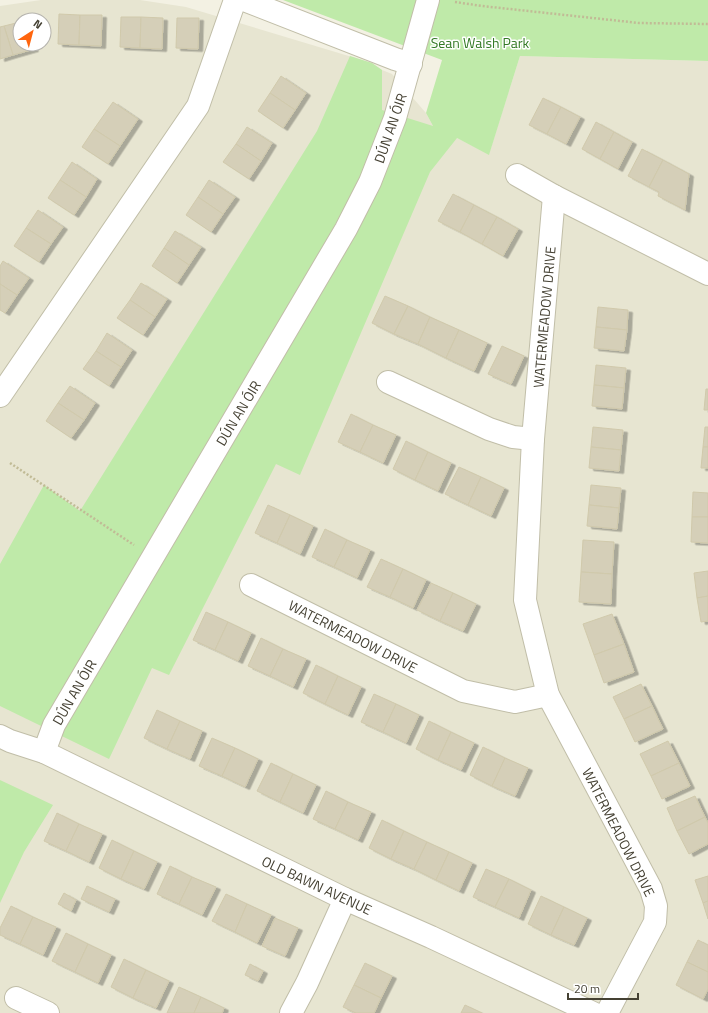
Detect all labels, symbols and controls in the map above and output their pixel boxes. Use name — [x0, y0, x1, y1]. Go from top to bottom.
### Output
north arrow — [12, 12, 52, 52]
text: N — [30, 15, 46, 33]
park label: Sean Walsh Park — [431, 32, 530, 53]
street label: DÚN AN ÓIR — [368, 90, 412, 166]
street label: WATERMEADOW DRIVE — [527, 245, 561, 389]
street label: DÚN AN ÓIR — [210, 376, 266, 450]
street label: WATERMEADOW DRIVE — [285, 594, 421, 678]
street label: DÚN AN ÓIR — [47, 655, 101, 729]
street label: WATERMEADOW DRIVE — [577, 764, 661, 900]
street label: OLD BAWN AVENUE — [258, 850, 376, 920]
scale bar — [568, 975, 638, 1001]
text: 20 m — [574, 979, 600, 998]

